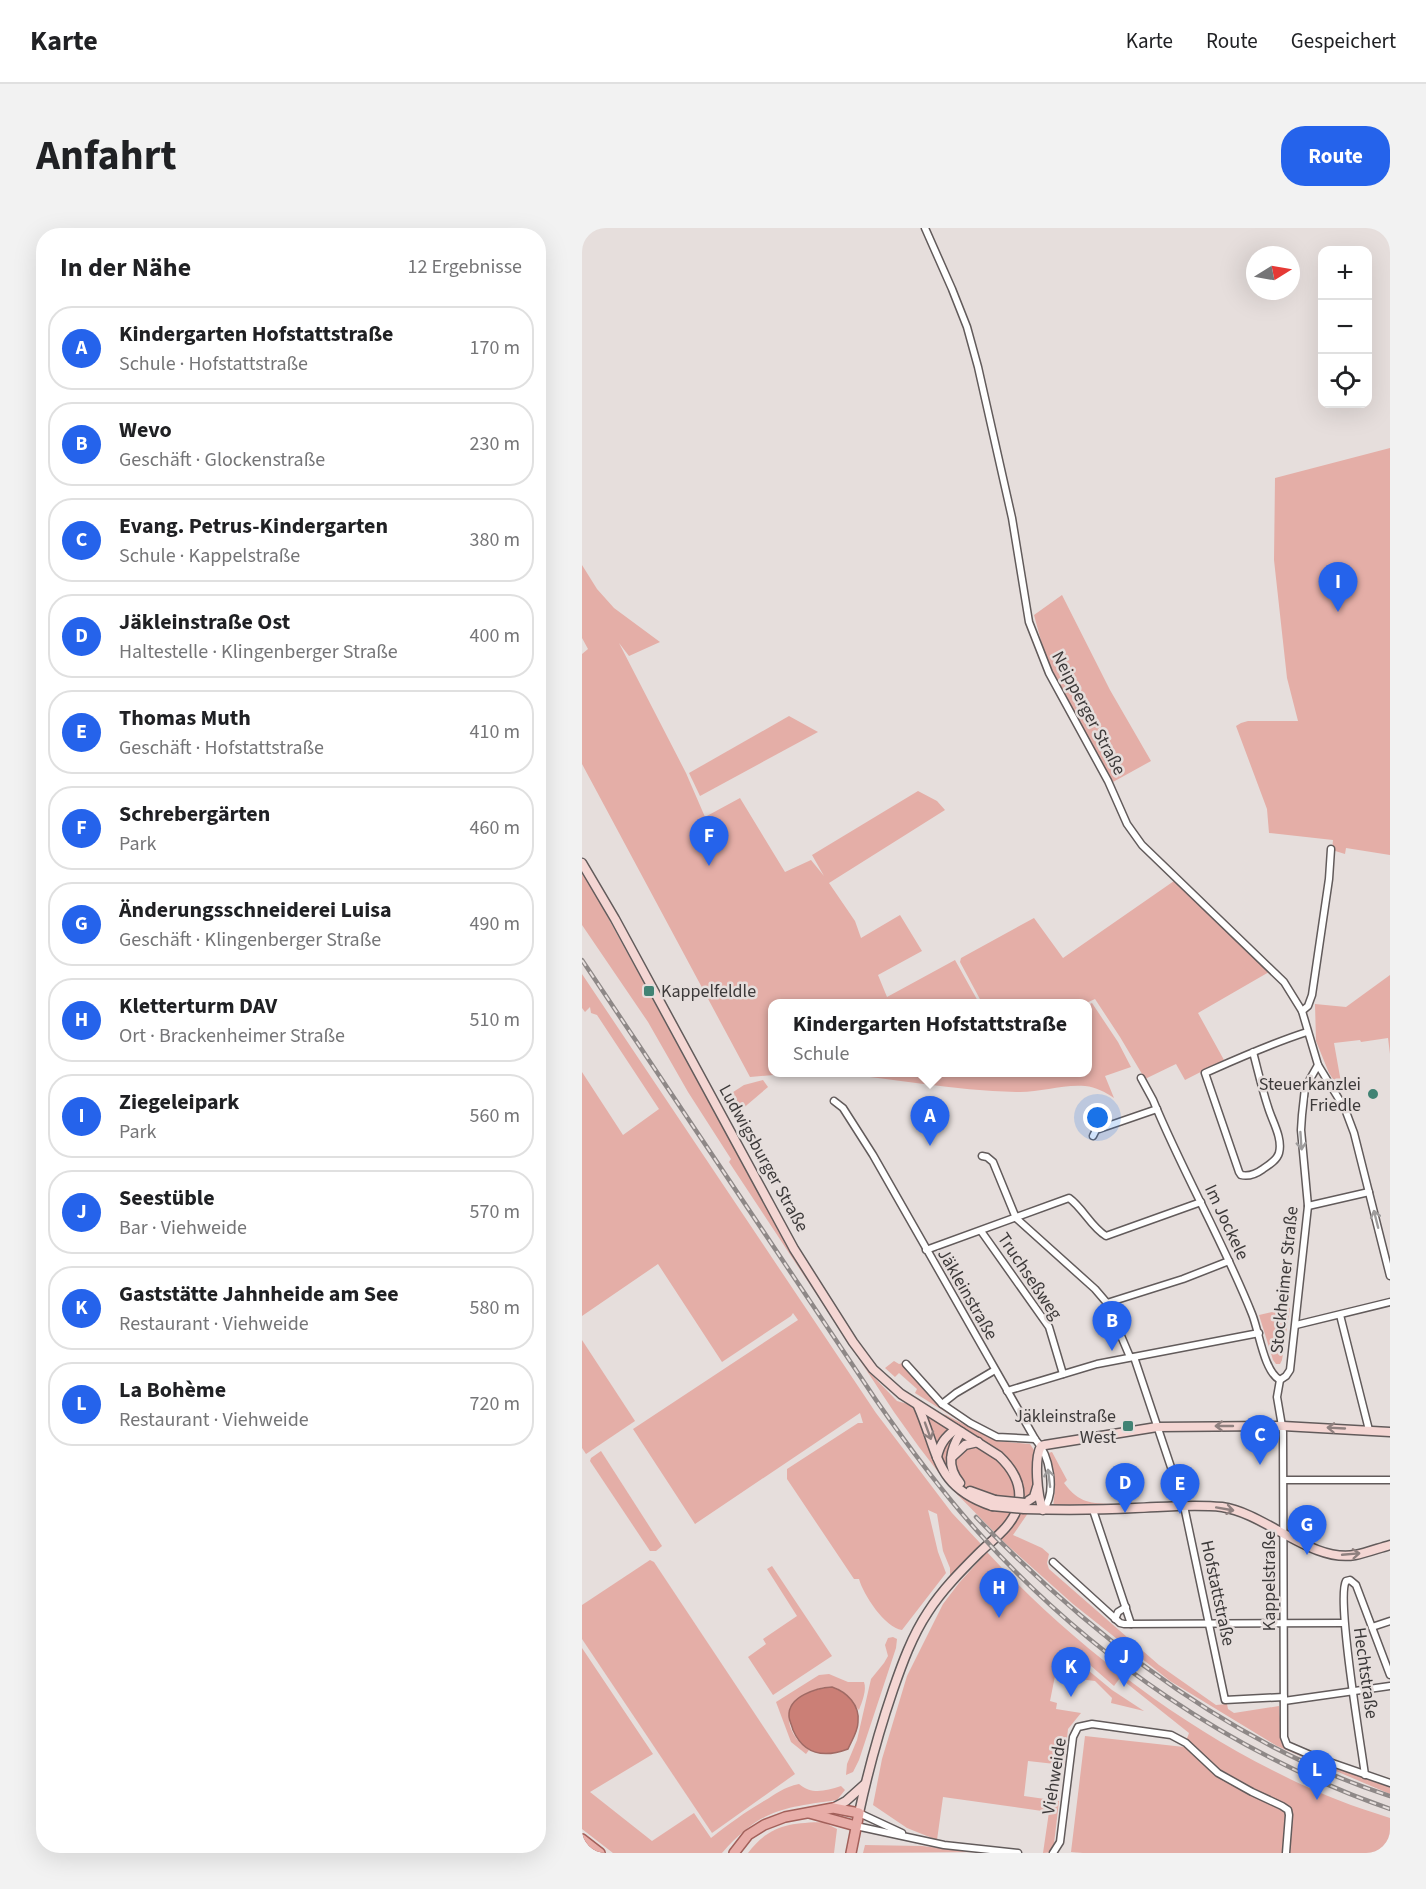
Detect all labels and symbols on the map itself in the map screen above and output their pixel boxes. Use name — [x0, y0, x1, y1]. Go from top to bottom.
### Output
north arrow — [1246, 246, 1300, 300]
pin: I — [1318, 562, 1358, 612]
street label: Neipperger Straße — [1045, 647, 1132, 780]
pin: F — [690, 816, 728, 866]
place label: Kappelfeldle — [661, 979, 756, 1004]
marker: Kappelfeldle — [642, 984, 656, 998]
place label: Steuerkanzlei Friedle — [1259, 1072, 1361, 1118]
street label: Ludwigsburger Straße — [713, 1080, 815, 1237]
marker: Steuerkanzlei Friedle — [1366, 1087, 1380, 1101]
pin: A — [910, 1096, 950, 1146]
your location — [1083, 1103, 1112, 1132]
one-way arrow — [1296, 1130, 1307, 1150]
street label: Im Jockele — [1198, 1180, 1255, 1264]
street label: Stockheimer Straße — [1264, 1205, 1305, 1355]
one-way arrow — [1369, 1210, 1381, 1229]
street label: Truchseßweg — [991, 1228, 1068, 1325]
street label: Jäkleinstraße — [931, 1244, 1004, 1345]
pin: B — [1092, 1302, 1132, 1351]
place label: Jäkleinstraße West — [1014, 1404, 1116, 1450]
pin: C — [1240, 1416, 1280, 1465]
marker: Jäkleinstraße West — [1121, 1419, 1135, 1433]
one-way arrow — [1215, 1420, 1235, 1432]
one-way arrow — [923, 1421, 934, 1440]
one-way arrow — [1327, 1423, 1347, 1434]
pin: D — [1106, 1464, 1144, 1513]
pin: E — [1160, 1464, 1200, 1514]
one-way arrow — [1043, 1469, 1054, 1489]
one-way arrow — [1215, 1503, 1234, 1514]
pin: G — [1288, 1506, 1326, 1555]
street label: Kappelstraße — [1257, 1531, 1282, 1631]
street label: Hofstattstraße — [1194, 1538, 1241, 1648]
one-way arrow — [1341, 1548, 1360, 1559]
pin: H — [980, 1568, 1018, 1618]
street label: Hechtstraße — [1347, 1626, 1384, 1720]
pin: J — [1104, 1638, 1144, 1687]
pin: K — [1052, 1648, 1090, 1697]
street label: Viehweide — [1036, 1736, 1073, 1816]
pin: L — [1298, 1750, 1336, 1800]

